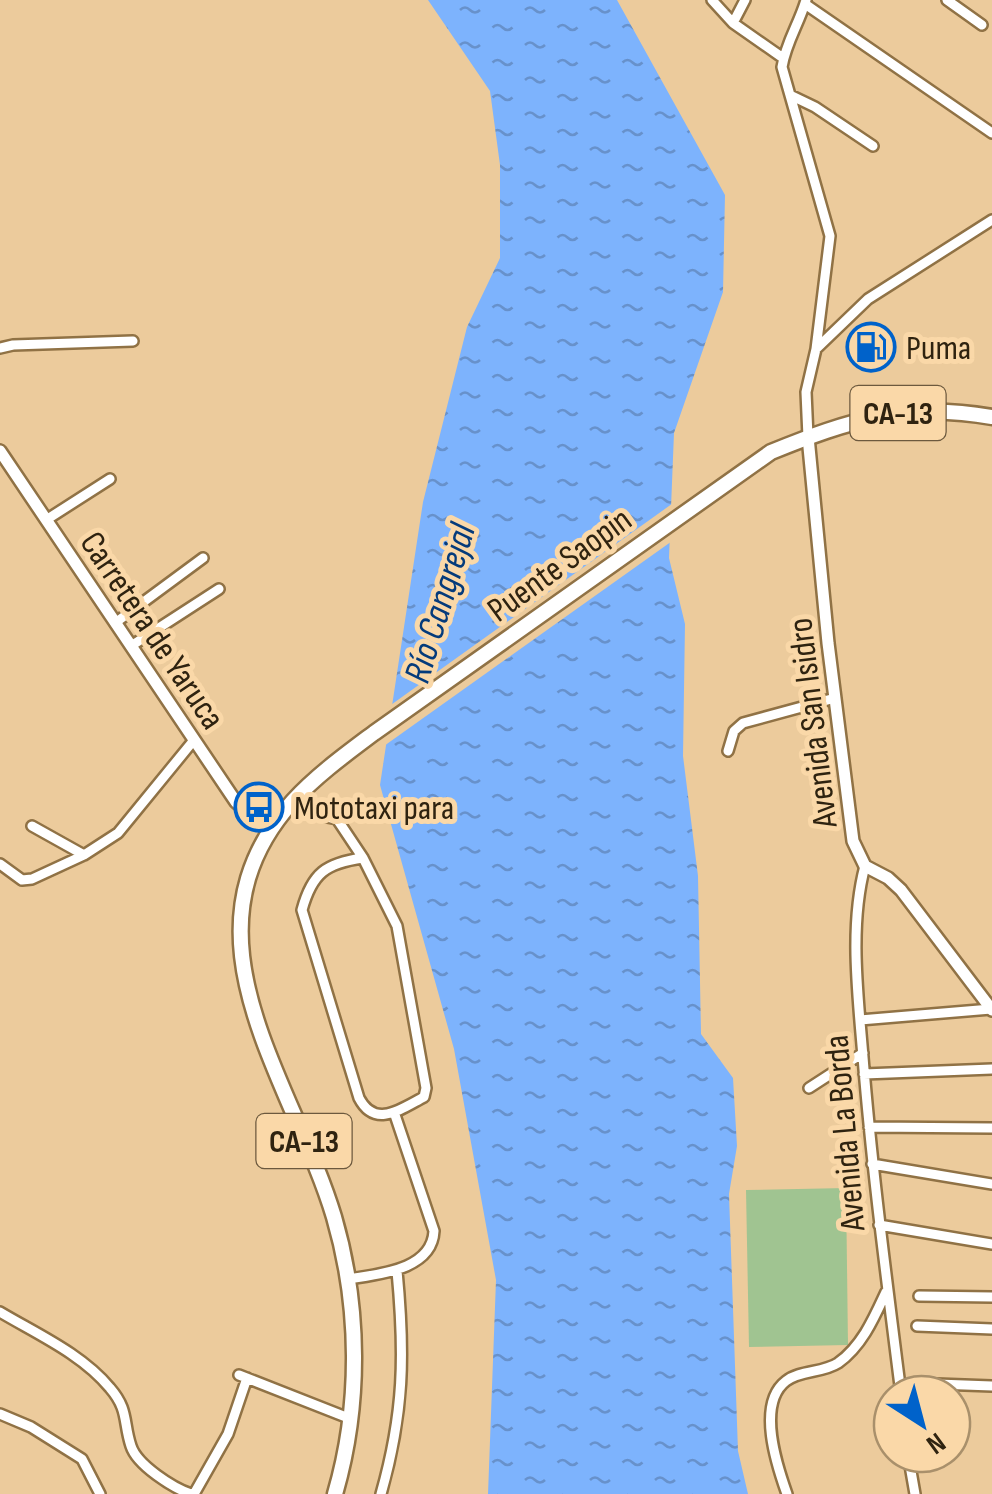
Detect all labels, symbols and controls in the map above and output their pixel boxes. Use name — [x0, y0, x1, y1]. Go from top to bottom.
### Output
fuel station icon: Puma — [845, 321, 897, 373]
place label: Puma — [906, 327, 971, 370]
road number: CA-13 — [850, 386, 946, 440]
street label: Puente Saopin — [479, 499, 640, 632]
water label: Río Cangrejal — [395, 517, 486, 688]
street label: Carretera de Yaruca — [70, 524, 234, 738]
street label: Avenida San Isidro — [779, 616, 848, 831]
bus stop icon: Mototaxi para — [233, 781, 285, 833]
place label: Mototaxi para — [294, 787, 454, 830]
street label: Avenida La Borda — [816, 1033, 876, 1234]
road number: CA-13 — [256, 1114, 352, 1168]
north arrow — [872, 1374, 972, 1474]
text: N — [920, 1425, 952, 1461]

